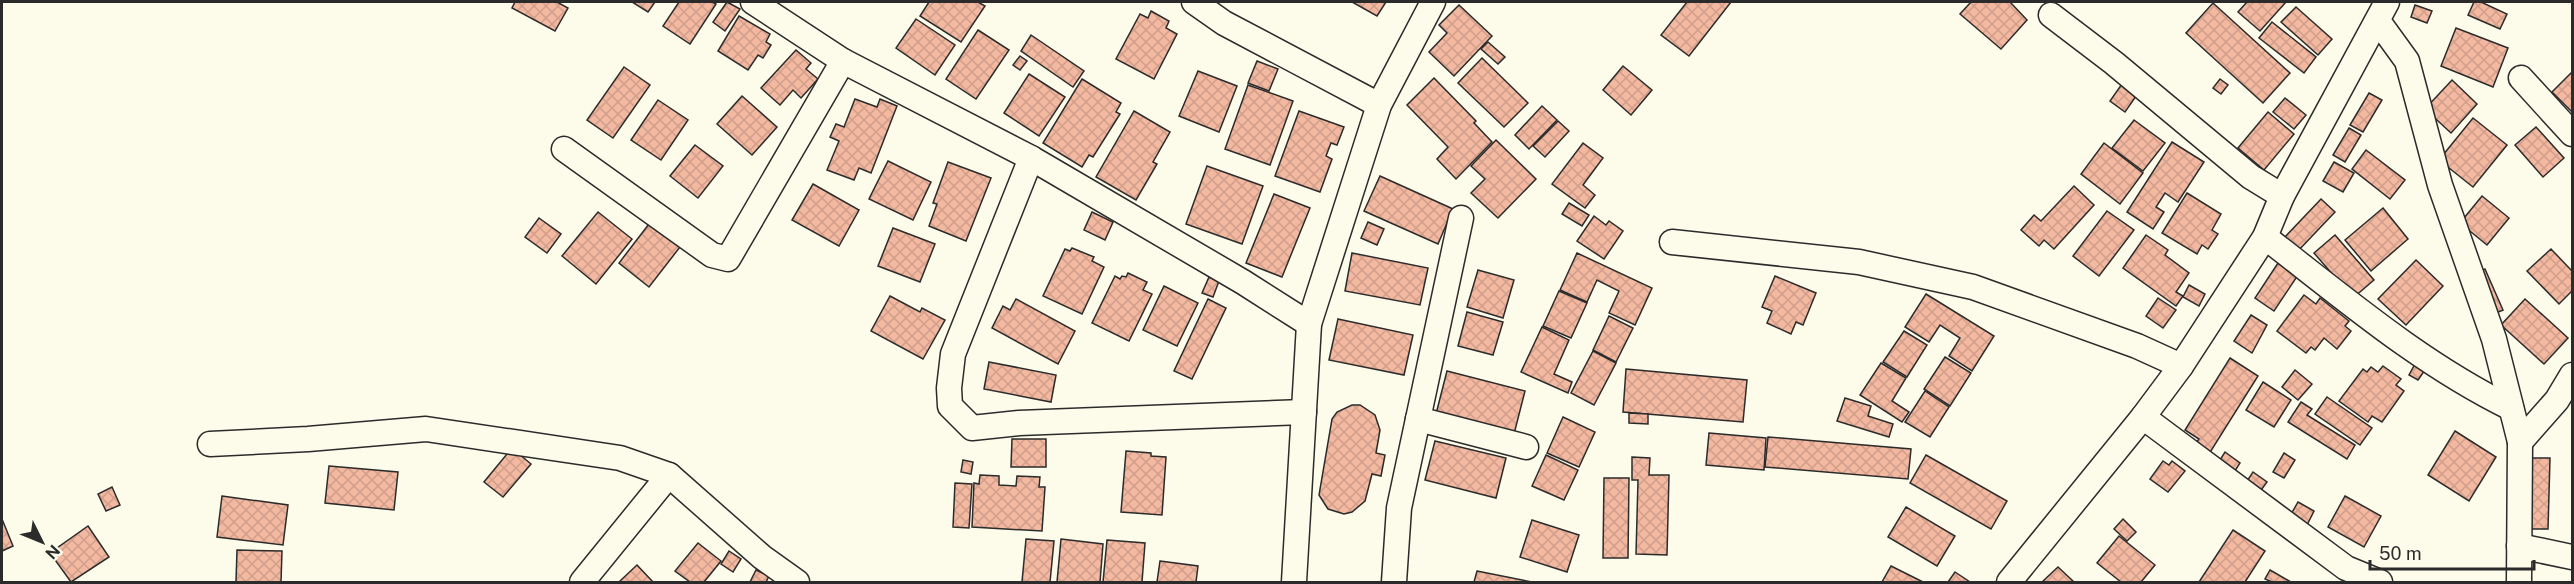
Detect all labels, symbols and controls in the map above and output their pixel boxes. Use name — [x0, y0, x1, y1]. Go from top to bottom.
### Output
north arrow — [12, 512, 72, 572]
scale bar — [2370, 533, 2534, 571]
text: N — [41, 541, 64, 563]
text: 50 m — [2379, 543, 2422, 564]

